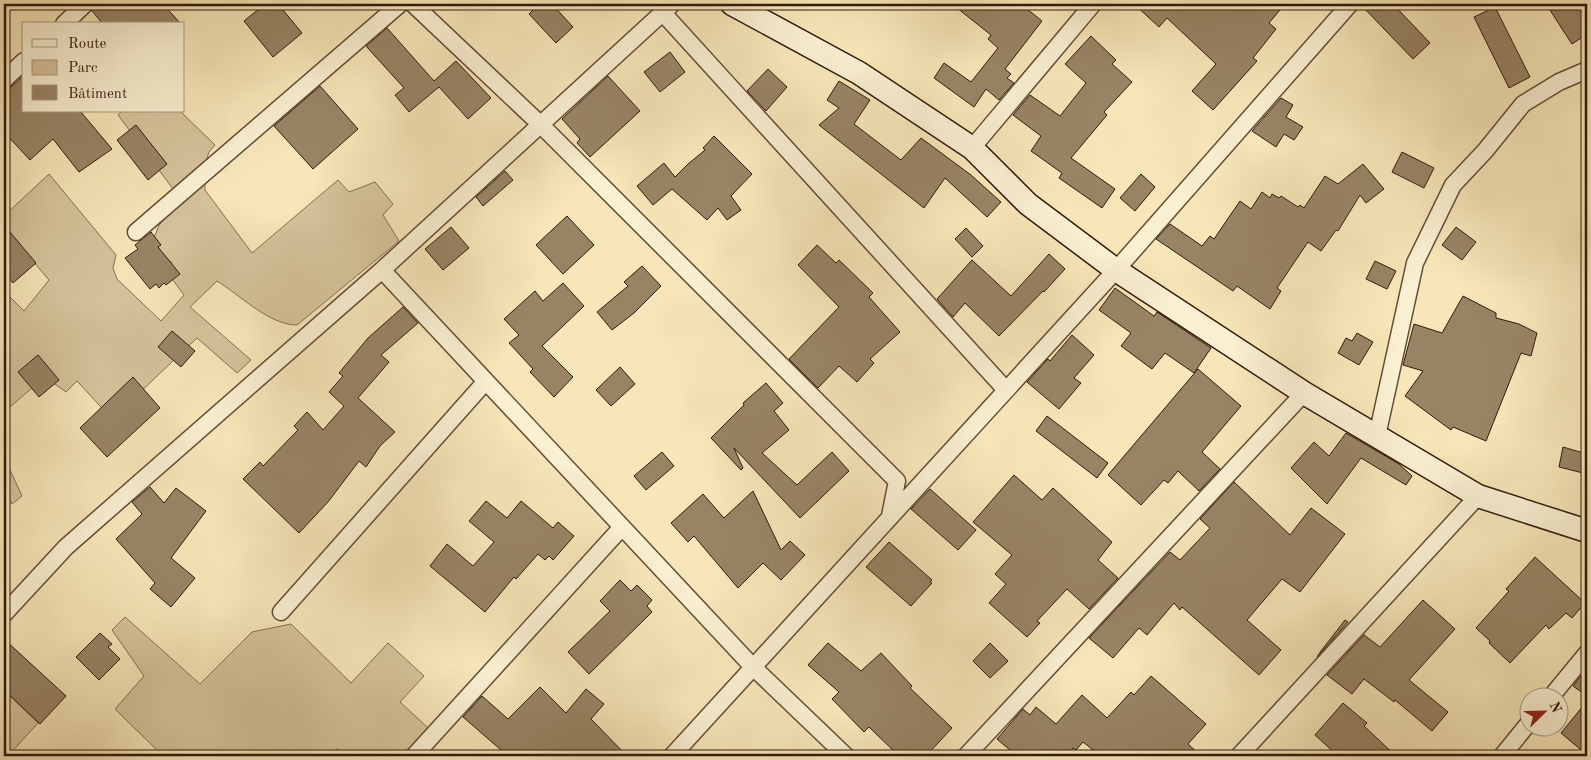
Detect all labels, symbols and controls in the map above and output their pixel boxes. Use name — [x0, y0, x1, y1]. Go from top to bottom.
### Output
legend — [22, 22, 185, 112]
text: Route — [68, 37, 106, 52]
text: Parc — [68, 61, 98, 76]
text: Bâtiment — [68, 87, 127, 102]
north arrow — [1518, 688, 1568, 738]
text: N — [1547, 700, 1564, 715]

